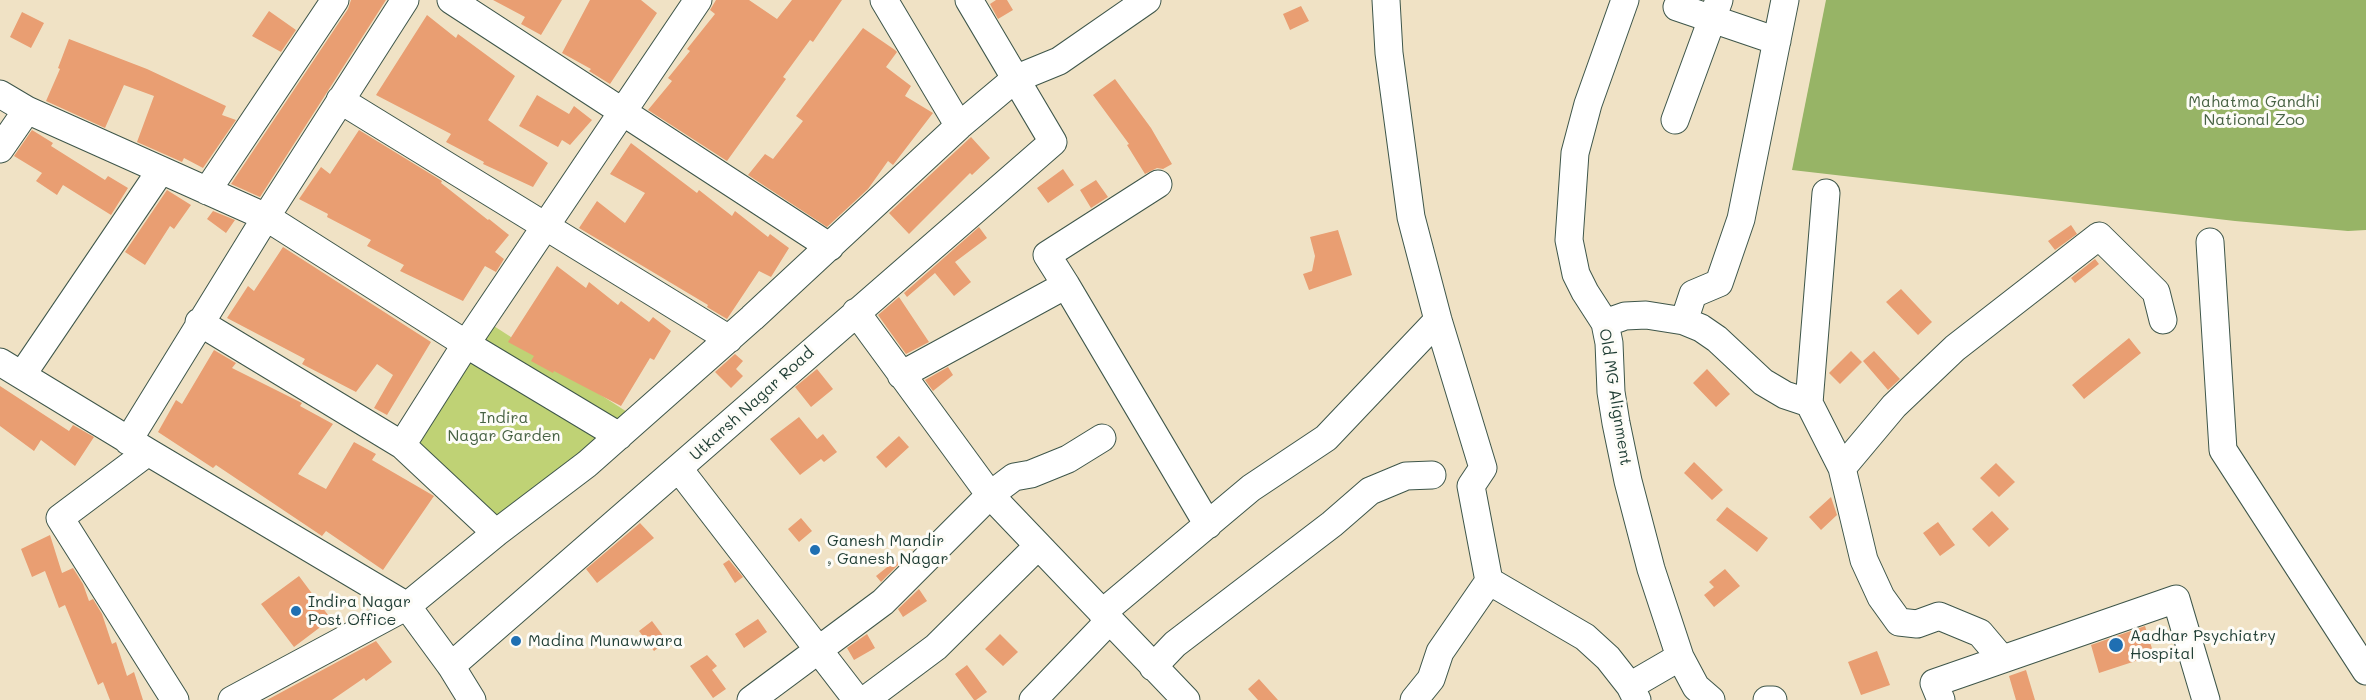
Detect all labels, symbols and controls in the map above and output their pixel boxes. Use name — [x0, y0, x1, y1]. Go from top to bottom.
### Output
park label: Mahatma Gandhi National Zoo — [2188, 92, 2320, 130]
street label: Old MG Alignment — [1595, 327, 1635, 467]
street label: Utkarsh Nagar Road — [686, 343, 818, 465]
park label: Indira Nagar Garden — [448, 408, 560, 446]
place label: Ganesh Mandir , Ganesh Nagar — [827, 531, 948, 569]
marker: Ganesh Mandir , Ganesh Nagar — [808, 543, 822, 557]
place label: Indira Nagar Post Office — [308, 592, 411, 630]
marker: Indira Nagar Post Office — [289, 604, 303, 618]
place label: Aadhar Psychiatry Hospital — [2130, 626, 2276, 664]
place label: Madina Munawwara — [528, 631, 683, 651]
marker: Madina Munawwara — [509, 634, 523, 648]
marker: Aadhar Psychiatry Hospital — [2107, 636, 2125, 654]

